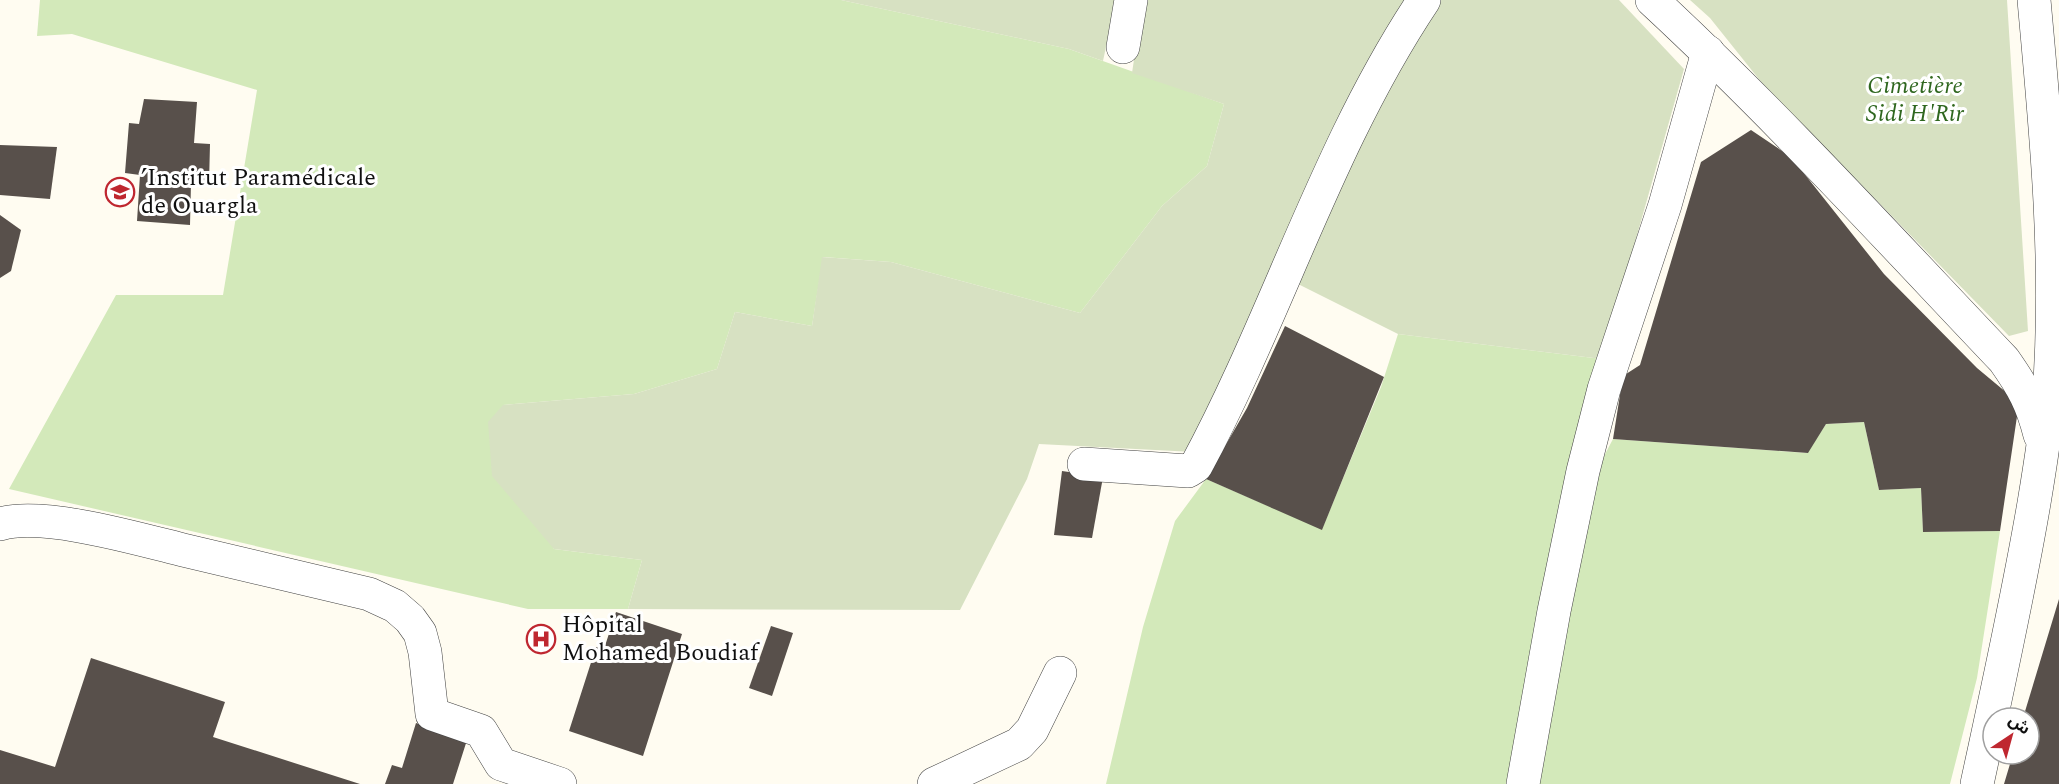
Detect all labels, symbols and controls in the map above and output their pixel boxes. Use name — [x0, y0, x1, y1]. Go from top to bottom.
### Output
park label: Cimetière Sidi H'Rir — [1866, 68, 1965, 132]
place label: ’Institut Paramédicale de Ouargla — [141, 160, 376, 224]
school or university icon: ’Institut Paramédicale de Ouargla — [104, 176, 136, 208]
place label: Hôpital Mohamed Boudiaf — [562, 607, 760, 671]
hospital icon: Hôpital Mohamed Boudiaf — [525, 623, 557, 655]
north arrow — [1981, 706, 2041, 766]
text: ش — [2003, 709, 2035, 741]

